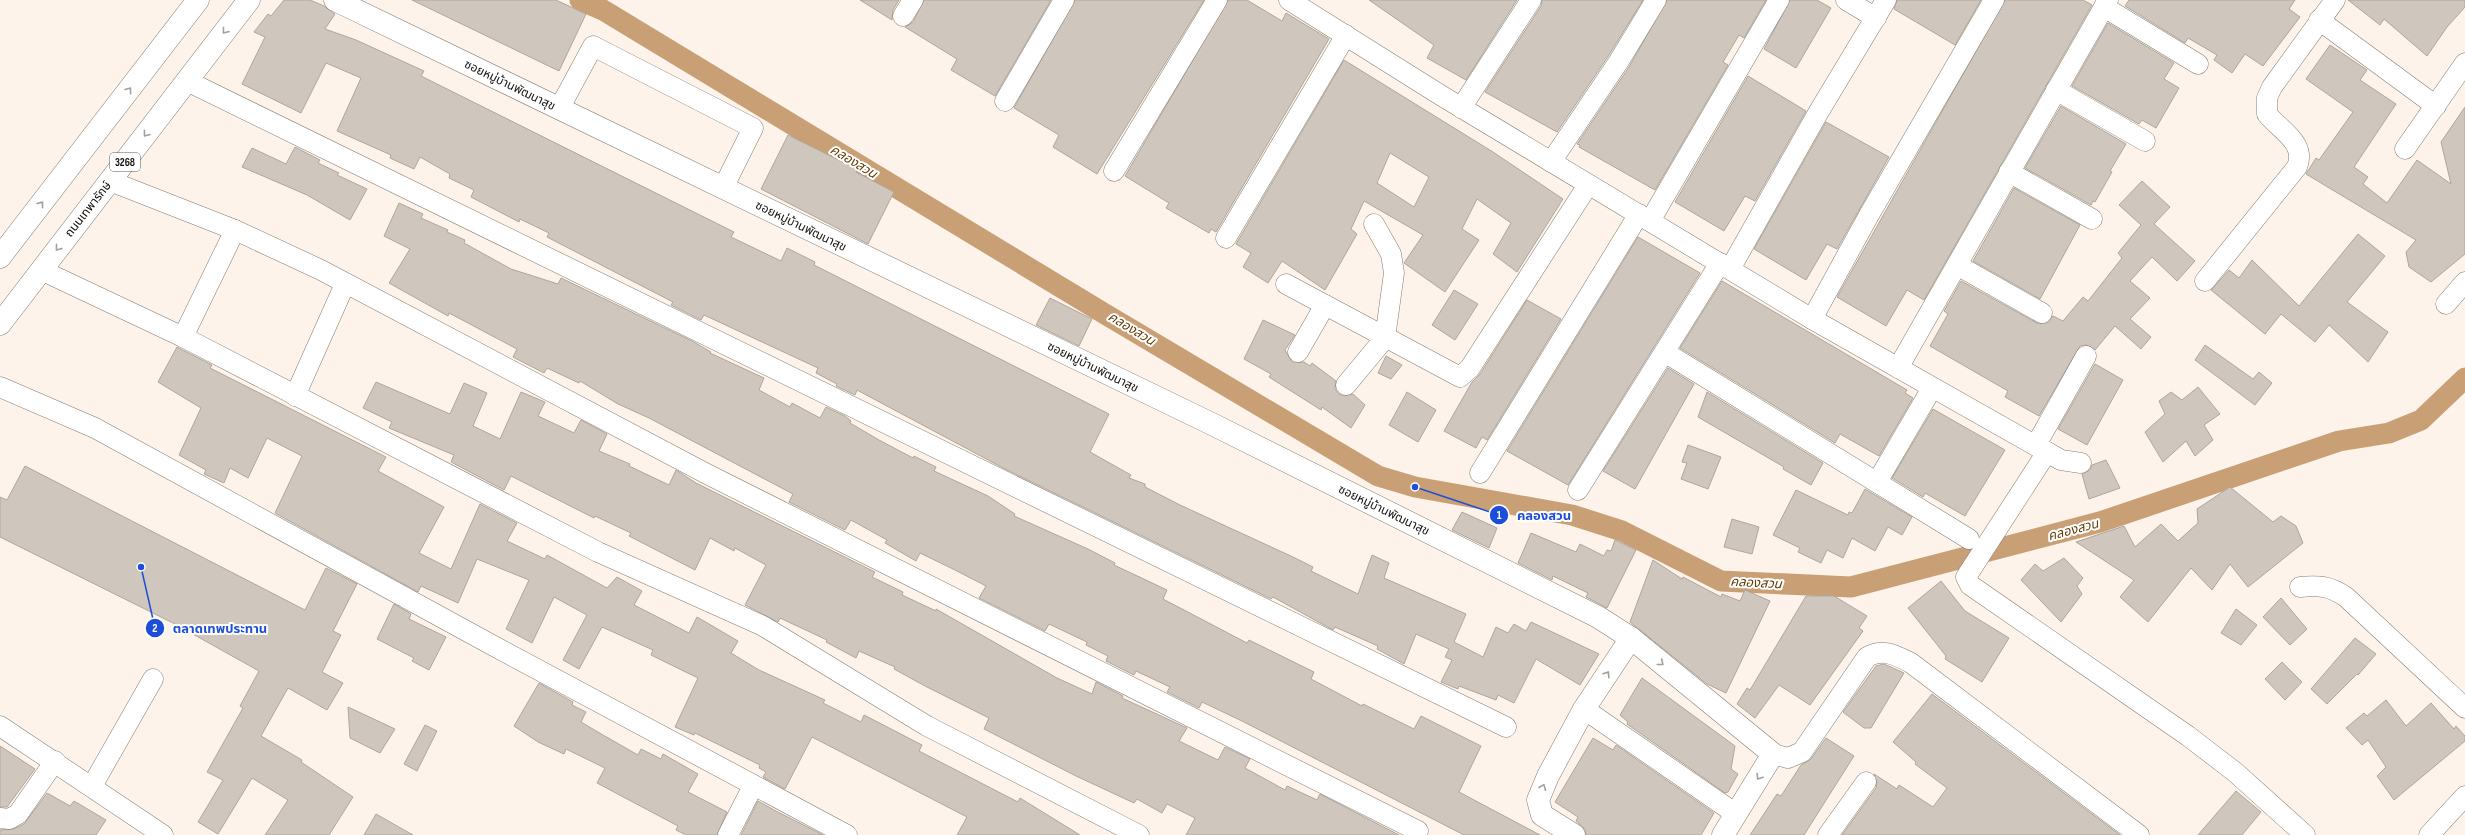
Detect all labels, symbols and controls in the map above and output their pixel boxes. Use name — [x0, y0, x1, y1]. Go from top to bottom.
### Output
one-way arrow — [223, 26, 230, 33]
street label: ซอยหมู่บ้านพัฒนาสุข — [462, 57, 558, 114]
one-way arrow — [124, 88, 131, 95]
one-way arrow — [144, 129, 151, 136]
water label: คลองสวน — [827, 142, 881, 183]
road number: 3268 — [110, 153, 140, 171]
street label: ถนนเทพารักษ์ — [62, 178, 115, 240]
street label: ซอยหมู่บ้านพัฒนาสุข — [753, 198, 849, 255]
one-way arrow — [36, 202, 43, 209]
one-way arrow — [56, 243, 63, 250]
water label: คลองสวน — [1105, 309, 1159, 350]
street label: ซอยหมู่บ้านพัฒนาสุข — [1045, 339, 1141, 396]
street label: ซอยหมู่บ้านพัฒนาสุข — [1336, 482, 1432, 539]
callout: คลองสวน — [1489, 503, 1579, 528]
text: 1 — [1497, 508, 1502, 523]
text: คลองสวน — [1517, 508, 1571, 524]
water label: คลองสวน — [2046, 515, 2101, 544]
water label: คลองสวน — [1730, 574, 1783, 592]
callout: ตลาดเทพประทาน — [145, 616, 276, 641]
text: 2 — [152, 621, 158, 636]
text: ตลาดเทพประทาน — [173, 621, 267, 637]
one-way arrow — [1657, 658, 1664, 665]
one-way arrow — [1602, 671, 1610, 678]
one-way arrow — [1756, 773, 1763, 780]
one-way arrow — [1538, 784, 1546, 791]

